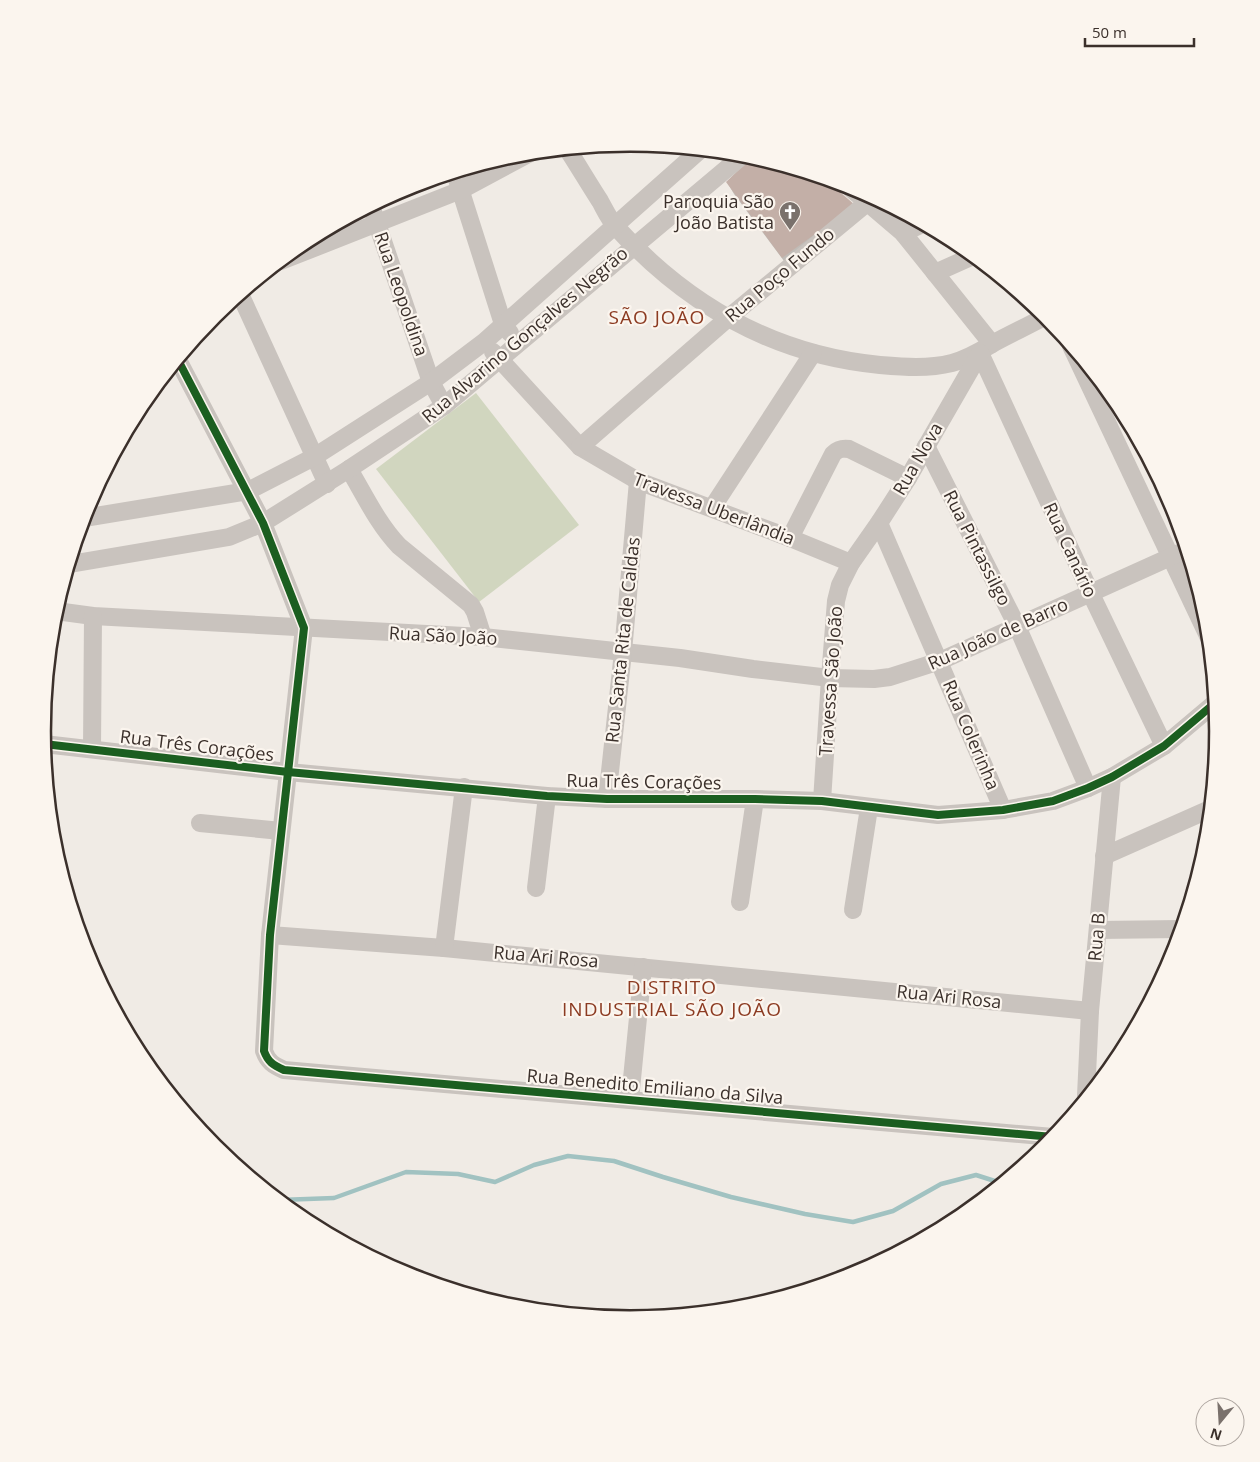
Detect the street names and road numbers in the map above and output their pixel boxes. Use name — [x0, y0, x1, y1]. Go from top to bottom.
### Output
street label: Rua Poço Fundo — [720, 221, 839, 327]
street label: Rua Leopoldina — [369, 228, 434, 359]
street label: Rua Alvarino Gonçalves Negrão — [416, 241, 633, 428]
street label: Rua Nova — [887, 418, 948, 499]
street label: Travessa Uberlândia — [630, 466, 798, 550]
street label: Rua Pintassilgo — [938, 486, 1017, 609]
street label: Rua Canário — [1038, 498, 1103, 601]
street label: Rua Santa Rita de Caldas — [599, 536, 645, 744]
street label: Rua João de Barro — [924, 591, 1071, 675]
street label: Travessa São João — [813, 605, 847, 757]
street label: Rua São João — [388, 620, 498, 650]
street label: Rua Colerinha — [938, 676, 1006, 793]
street label: Rua Três Corações — [119, 724, 276, 766]
street label: Rua Três Corações — [566, 768, 722, 794]
street label: Rua B — [1082, 912, 1110, 962]
street label: Rua Ari Rosa — [493, 939, 600, 973]
street label: Rua Ari Rosa — [895, 979, 1003, 1013]
street label: Rua Benedito Emiliano da Silva — [526, 1063, 784, 1109]

